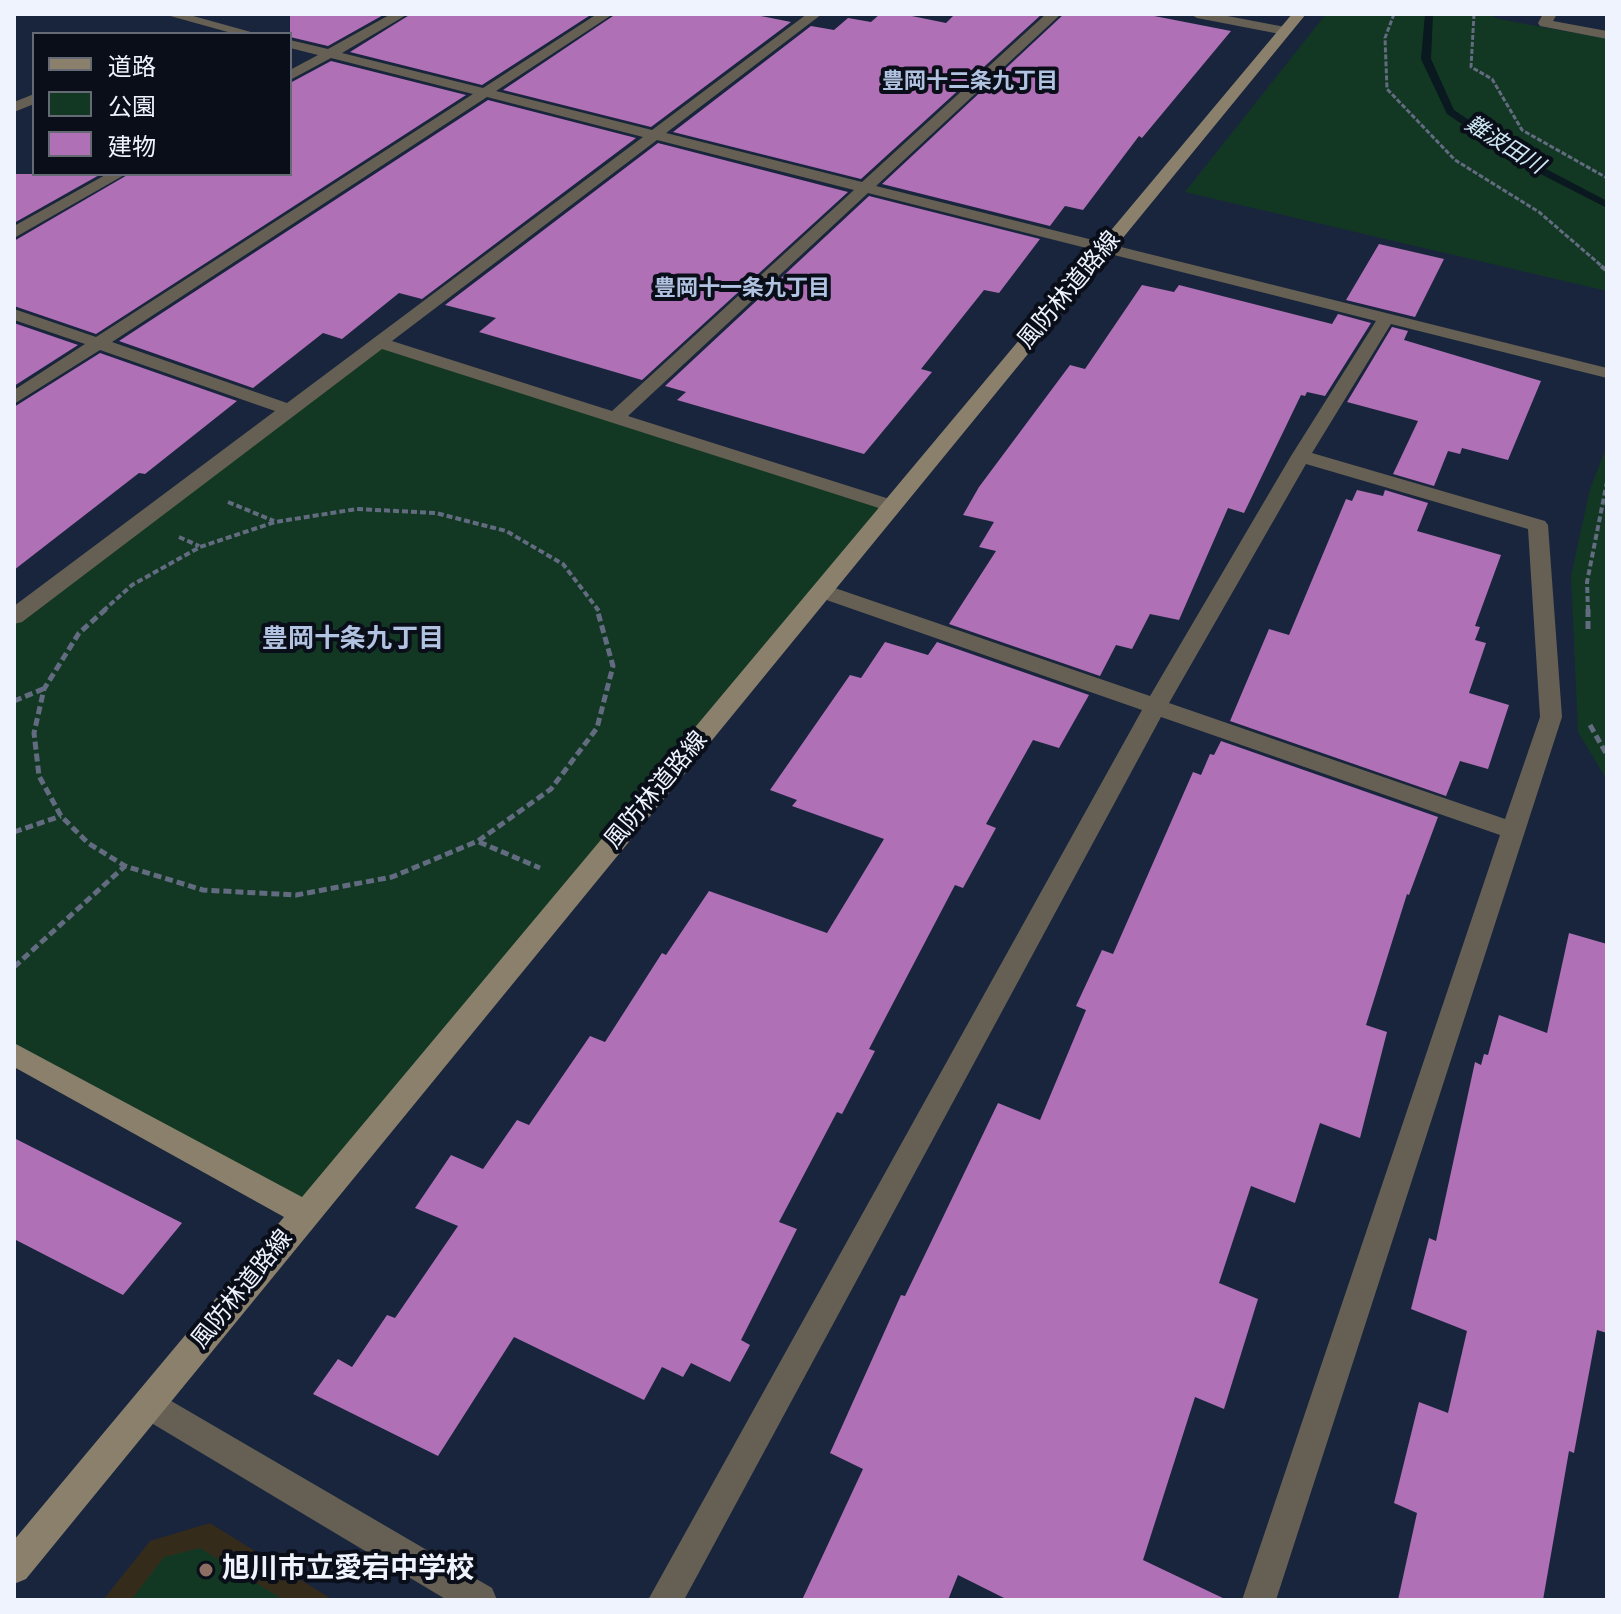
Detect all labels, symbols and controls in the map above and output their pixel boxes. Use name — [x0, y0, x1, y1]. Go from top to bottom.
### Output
legend — [32, 32, 292, 176]
text: 道路 — [108, 53, 156, 82]
district label: 豊岡十二条九丁目 — [882, 69, 1058, 95]
text: 公園 — [108, 93, 156, 122]
water label: 難波田川 — [1460, 111, 1548, 181]
text: 建物 — [108, 133, 156, 162]
street label: 風防林道路線 — [1013, 227, 1127, 355]
district label: 豊岡十一条九丁目 — [654, 276, 830, 302]
district label: 豊岡十条九丁目 — [262, 624, 444, 656]
street label: 風防林道路線 — [600, 727, 714, 855]
street label: 風防林道路線 — [186, 1225, 300, 1355]
place label: 旭川市立愛宕中学校 — [222, 1553, 474, 1587]
marker: 旭川市立愛宕中学校 — [197, 1561, 215, 1579]

